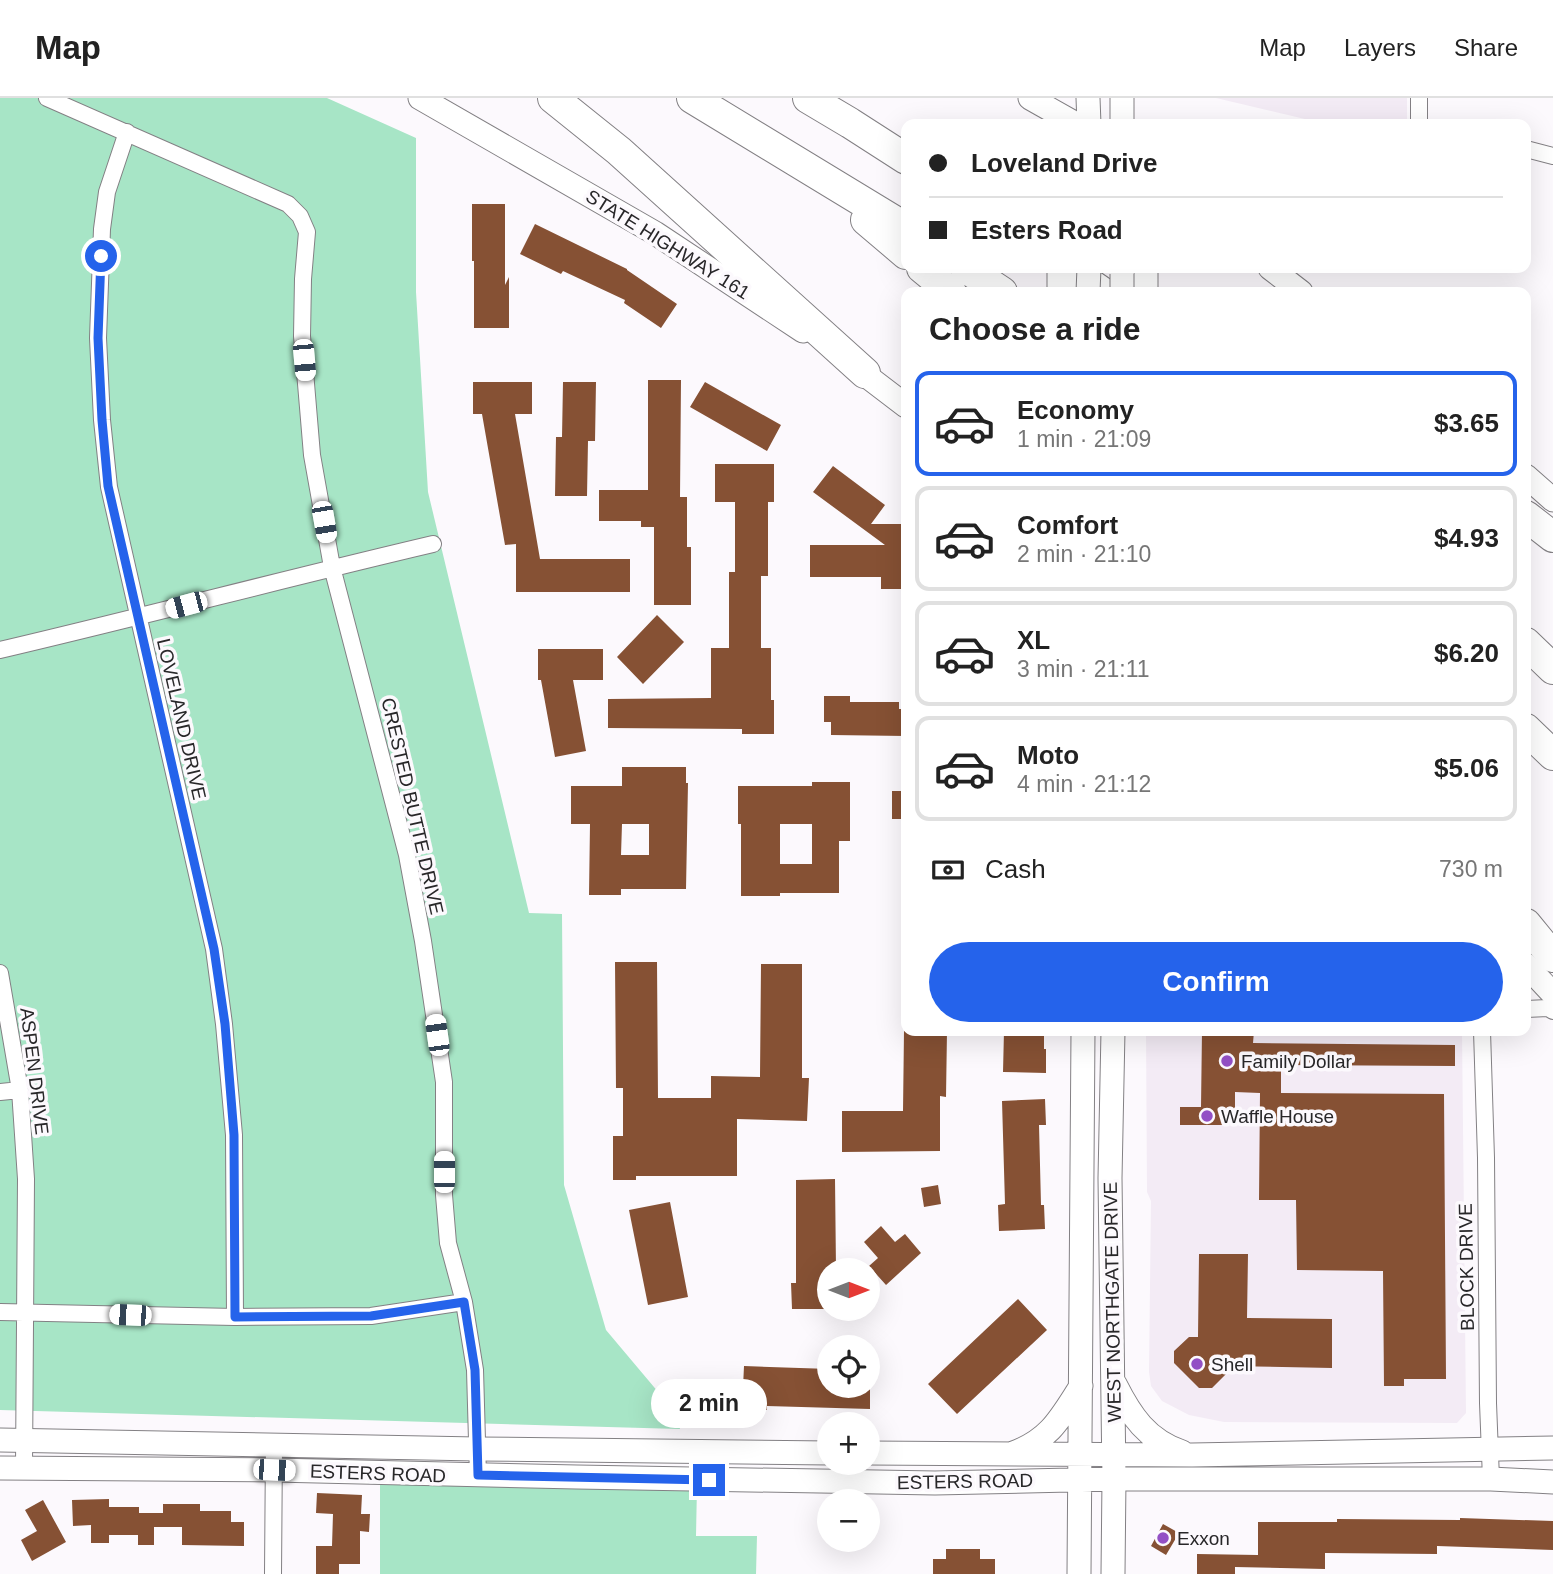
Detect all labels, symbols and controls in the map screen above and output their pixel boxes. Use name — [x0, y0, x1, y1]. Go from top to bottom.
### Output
text: Map — [35, 29, 101, 66]
text: Map — [1259, 34, 1306, 61]
text: Layers — [1344, 34, 1416, 61]
text: Share — [1454, 34, 1518, 61]
text: Loveland Drive — [971, 148, 1157, 178]
street label: STATE HIGHWAY 161 — [582, 185, 753, 303]
text: Esters Road — [971, 215, 1123, 245]
route start — [85, 240, 117, 272]
text: Choose a ride — [929, 311, 1141, 347]
car — [292, 338, 317, 382]
icon: car — [933, 392, 996, 455]
text: Economy — [1017, 395, 1134, 425]
text: $3.65 — [1434, 408, 1499, 438]
text: 1 min · 21:09 — [1017, 426, 1151, 452]
car — [311, 499, 338, 545]
icon: car — [933, 507, 996, 570]
text: Comfort — [1017, 510, 1118, 540]
text: $4.93 — [1434, 523, 1499, 553]
text: 2 min · 21:10 — [1017, 541, 1151, 567]
car — [163, 589, 210, 621]
icon: car — [933, 622, 996, 685]
text: XL — [1017, 625, 1050, 655]
street label: LOVELAND DRIVE — [153, 636, 210, 802]
text: $6.20 — [1434, 638, 1499, 668]
text: 3 min · 21:11 — [1017, 656, 1150, 682]
street label: CRESTED BUTTE DRIVE — [377, 696, 448, 916]
icon: car — [933, 737, 996, 800]
text: Moto — [1017, 740, 1079, 770]
text: $5.06 — [1434, 753, 1499, 783]
text: 4 min · 21:12 — [1017, 771, 1151, 797]
icon: cash — [929, 851, 967, 889]
text: Cash — [985, 854, 1046, 884]
text: 730 m — [1439, 856, 1503, 882]
button: Confirm — [929, 942, 1503, 1022]
street label: ASPEN DRIVE — [16, 1006, 53, 1136]
car — [424, 1013, 451, 1057]
place label: Family Dollar — [1241, 1051, 1353, 1072]
marker: Family Dollar — [1219, 1053, 1235, 1069]
place label: Waffle House — [1221, 1106, 1334, 1127]
marker: Waffle House — [1199, 1108, 1215, 1124]
car — [434, 1151, 455, 1193]
street label: WEST NORTHGATE DRIVE — [1100, 1181, 1125, 1423]
street label: BLOCK DRIVE — [1455, 1203, 1478, 1331]
north arrow — [817, 1258, 880, 1321]
map controls — [817, 1258, 880, 1552]
car — [109, 1304, 152, 1326]
button: locate — [817, 1335, 880, 1398]
place label: Shell — [1211, 1354, 1253, 1375]
marker: Shell — [1189, 1356, 1205, 1372]
callout: 2 min — [651, 1378, 767, 1428]
text: 2 min — [679, 1390, 739, 1416]
button: + — [817, 1412, 880, 1475]
car — [253, 1459, 296, 1481]
street label: ESTERS ROAD — [310, 1461, 446, 1486]
route end — [693, 1464, 725, 1496]
street label: ESTERS ROAD — [897, 1470, 1033, 1493]
button: − — [817, 1489, 880, 1552]
place label: Exxon — [1177, 1528, 1230, 1549]
marker: Exxon — [1155, 1530, 1171, 1546]

